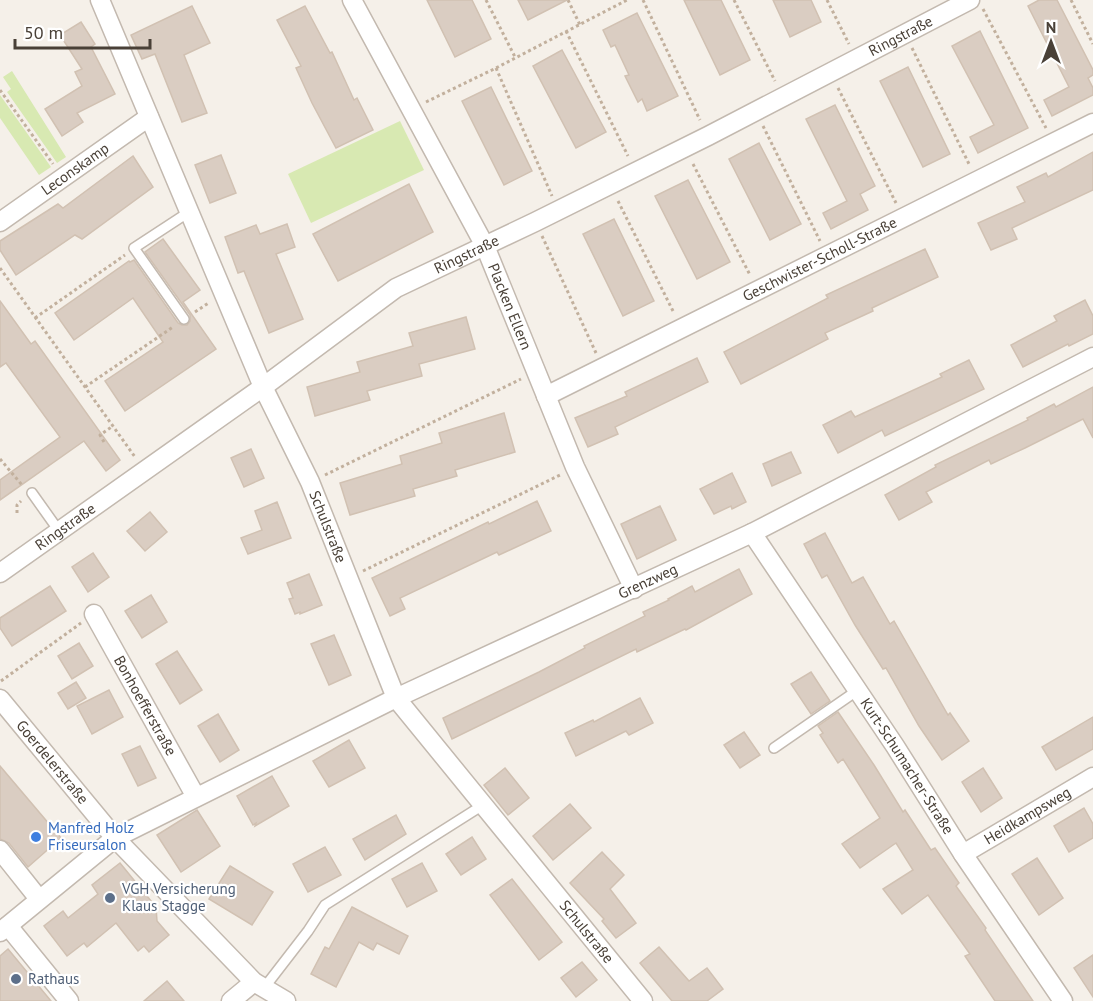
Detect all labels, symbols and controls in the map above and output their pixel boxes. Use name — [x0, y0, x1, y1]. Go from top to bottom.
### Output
street label: Ringstraße — [865, 11, 936, 60]
scale bar — [15, 12, 150, 50]
north arrow — [1021, 12, 1081, 72]
text: N — [1046, 17, 1056, 37]
text: 50 m — [24, 21, 63, 44]
street label: Leconskamp — [37, 138, 112, 199]
street label: Geschwister-Scholl-Straße — [739, 212, 900, 305]
street label: Ringstraße — [431, 231, 502, 278]
street label: Placken Ellern — [484, 260, 536, 352]
street label: Schulstraße — [305, 488, 351, 565]
street label: Ringstraße — [31, 499, 99, 554]
street label: Grenzweg — [615, 559, 680, 603]
street label: Bonhoefferstraße — [110, 652, 181, 759]
street label: Kurt-Schumacher-Straße — [856, 694, 958, 838]
street label: Goerdelerstraße — [12, 716, 93, 808]
street label: Heidkampsweg — [980, 782, 1074, 848]
place label: Manfred Holz Friseursalon — [48, 818, 134, 854]
marker: Manfred Holz Friseursalon — [29, 830, 43, 844]
place label: VGH Versicherung Klaus Stagge — [121, 879, 236, 915]
marker: VGH Versicherung Klaus Stagge — [103, 891, 117, 905]
street label: Schulstraße — [556, 896, 618, 967]
place label: Rathaus — [28, 969, 79, 988]
marker: Rathaus — [9, 972, 23, 986]

